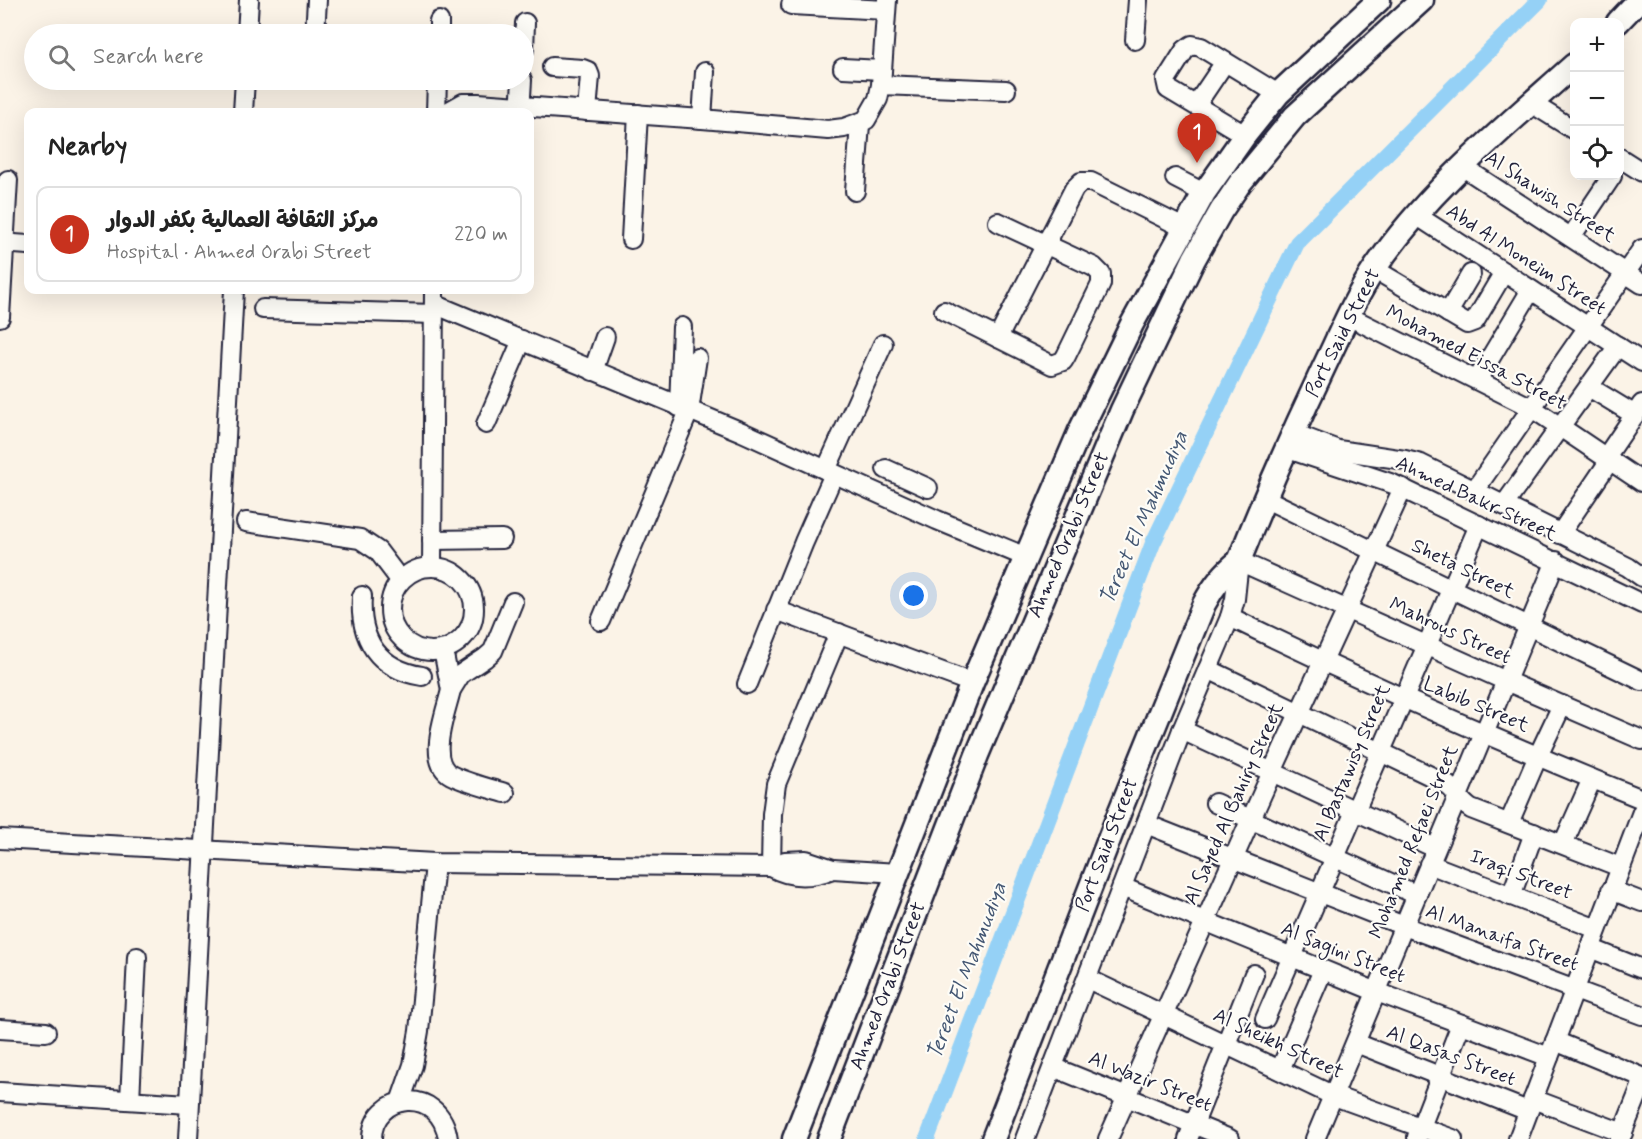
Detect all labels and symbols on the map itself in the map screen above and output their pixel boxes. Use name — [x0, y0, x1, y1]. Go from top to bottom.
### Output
pin: 1 — [1178, 114, 1216, 163]
street label: Al Shawish Street — [1479, 145, 1621, 250]
street label: Abd Al Moneim Street — [1441, 198, 1611, 322]
street label: Port Said Street — [1299, 264, 1387, 402]
street label: Mohamed Eissa Street — [1381, 299, 1571, 417]
water label: Tereet El Mahmudiya — [1093, 427, 1195, 609]
street label: Ahmed Orabi Street — [1022, 448, 1116, 622]
street label: Ahmed Bakr Street — [1391, 450, 1561, 548]
street label: Sheta Street — [1407, 532, 1519, 606]
your location — [899, 581, 928, 610]
street label: Mahrous Street — [1385, 591, 1515, 671]
street label: Labib Street — [1419, 671, 1533, 739]
street label: Al Bastawisy Street — [1307, 680, 1397, 846]
street label: Al Sayed Al Bahiry Street — [1177, 699, 1291, 909]
street label: Mohamed Refaei Street — [1363, 741, 1465, 943]
street label: Port Said Street — [1069, 774, 1145, 916]
street label: Iraqi Street — [1466, 843, 1576, 907]
water label: Tereet El Mahmudiya — [920, 878, 1014, 1064]
street label: Ahmed Orabi Street — [843, 898, 933, 1074]
street label: Al Manaifa Street — [1422, 898, 1582, 978]
street label: Al Sagini Street — [1276, 916, 1409, 991]
street label: Al Sheikh Street — [1209, 1002, 1347, 1086]
street label: Al Qasas Street — [1382, 1019, 1520, 1093]
street label: Al Wazir Street — [1084, 1045, 1216, 1119]

